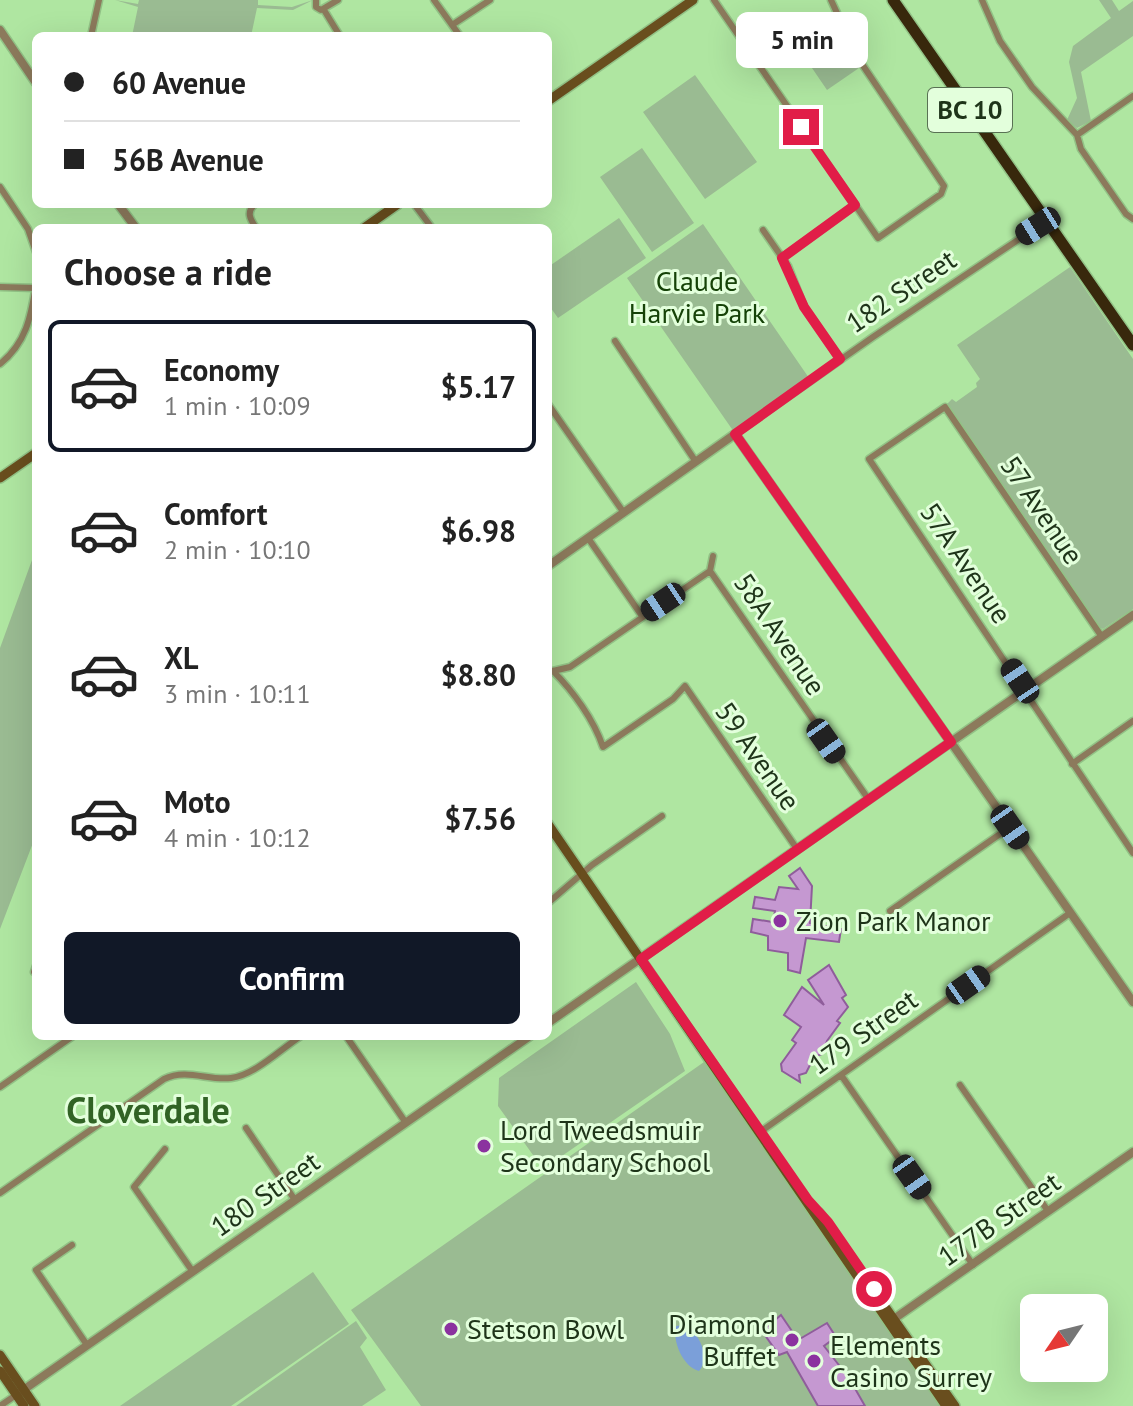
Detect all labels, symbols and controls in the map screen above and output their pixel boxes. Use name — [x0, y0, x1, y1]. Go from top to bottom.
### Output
callout: 5 min — [735, 11, 867, 67]
text: 5 min — [770, 23, 834, 56]
text: 60 Avenue — [112, 63, 246, 102]
road number: BC 10 — [928, 88, 1012, 132]
route end — [783, 109, 819, 145]
text: 56B Avenue — [112, 140, 264, 179]
car — [1011, 203, 1065, 249]
street label: 182 Street — [839, 240, 963, 341]
text: Choose a ride — [64, 248, 272, 295]
park label: Claude Harvie Park — [629, 262, 766, 331]
icon: car — [68, 350, 140, 422]
text: Economy — [164, 350, 279, 389]
text: $5.17 — [441, 367, 516, 406]
text: 1 min · 10:09 — [164, 389, 311, 422]
street label: 57 Avenue — [993, 448, 1092, 571]
icon: car — [68, 494, 140, 566]
text: Comfort — [164, 494, 267, 533]
street label: 57A Avenue — [912, 495, 1020, 630]
text: $6.98 — [441, 511, 516, 550]
text: 2 min · 10:10 — [164, 533, 311, 566]
street label: 58A Avenue — [726, 565, 835, 702]
car — [636, 579, 690, 625]
icon: car — [68, 638, 140, 710]
text: XL — [164, 638, 198, 677]
car — [997, 654, 1043, 708]
text: $8.80 — [441, 655, 516, 694]
text: 3 min · 10:11 — [164, 677, 311, 710]
street label: 59 Avenue — [708, 694, 809, 817]
car — [802, 714, 850, 768]
icon: car — [68, 782, 140, 854]
text: Moto — [164, 782, 231, 821]
text: $7.56 — [444, 799, 516, 838]
car — [986, 800, 1034, 854]
text: 4 min · 10:12 — [164, 821, 311, 854]
place label: Zion Park Manor — [796, 902, 991, 939]
marker: Zion Park Manor — [771, 912, 789, 930]
button: Confirm — [64, 932, 520, 1024]
car — [941, 961, 995, 1009]
street label: 179 Street — [801, 980, 925, 1083]
district label: Cloverdale — [66, 1086, 230, 1133]
place label: Lord Tweedsmuir Secondary School — [500, 1111, 710, 1180]
marker: Lord Tweedsmuir Secondary School — [475, 1137, 493, 1155]
street label: 180 Street — [203, 1142, 327, 1245]
car — [888, 1150, 936, 1204]
street label: 177B Street — [930, 1163, 1068, 1274]
route start — [856, 1271, 892, 1307]
north arrow — [1020, 1294, 1108, 1382]
map controls — [1020, 1294, 1108, 1382]
place label: Diamond Buffet — [668, 1305, 777, 1374]
place label: Stetson Bowl — [467, 1310, 624, 1347]
marker: Stetson Bowl — [442, 1320, 460, 1338]
place label: Elements Casino Surrey — [830, 1326, 992, 1395]
marker: Diamond Buffet — [783, 1331, 801, 1349]
marker: Elements Casino Surrey — [805, 1352, 823, 1370]

